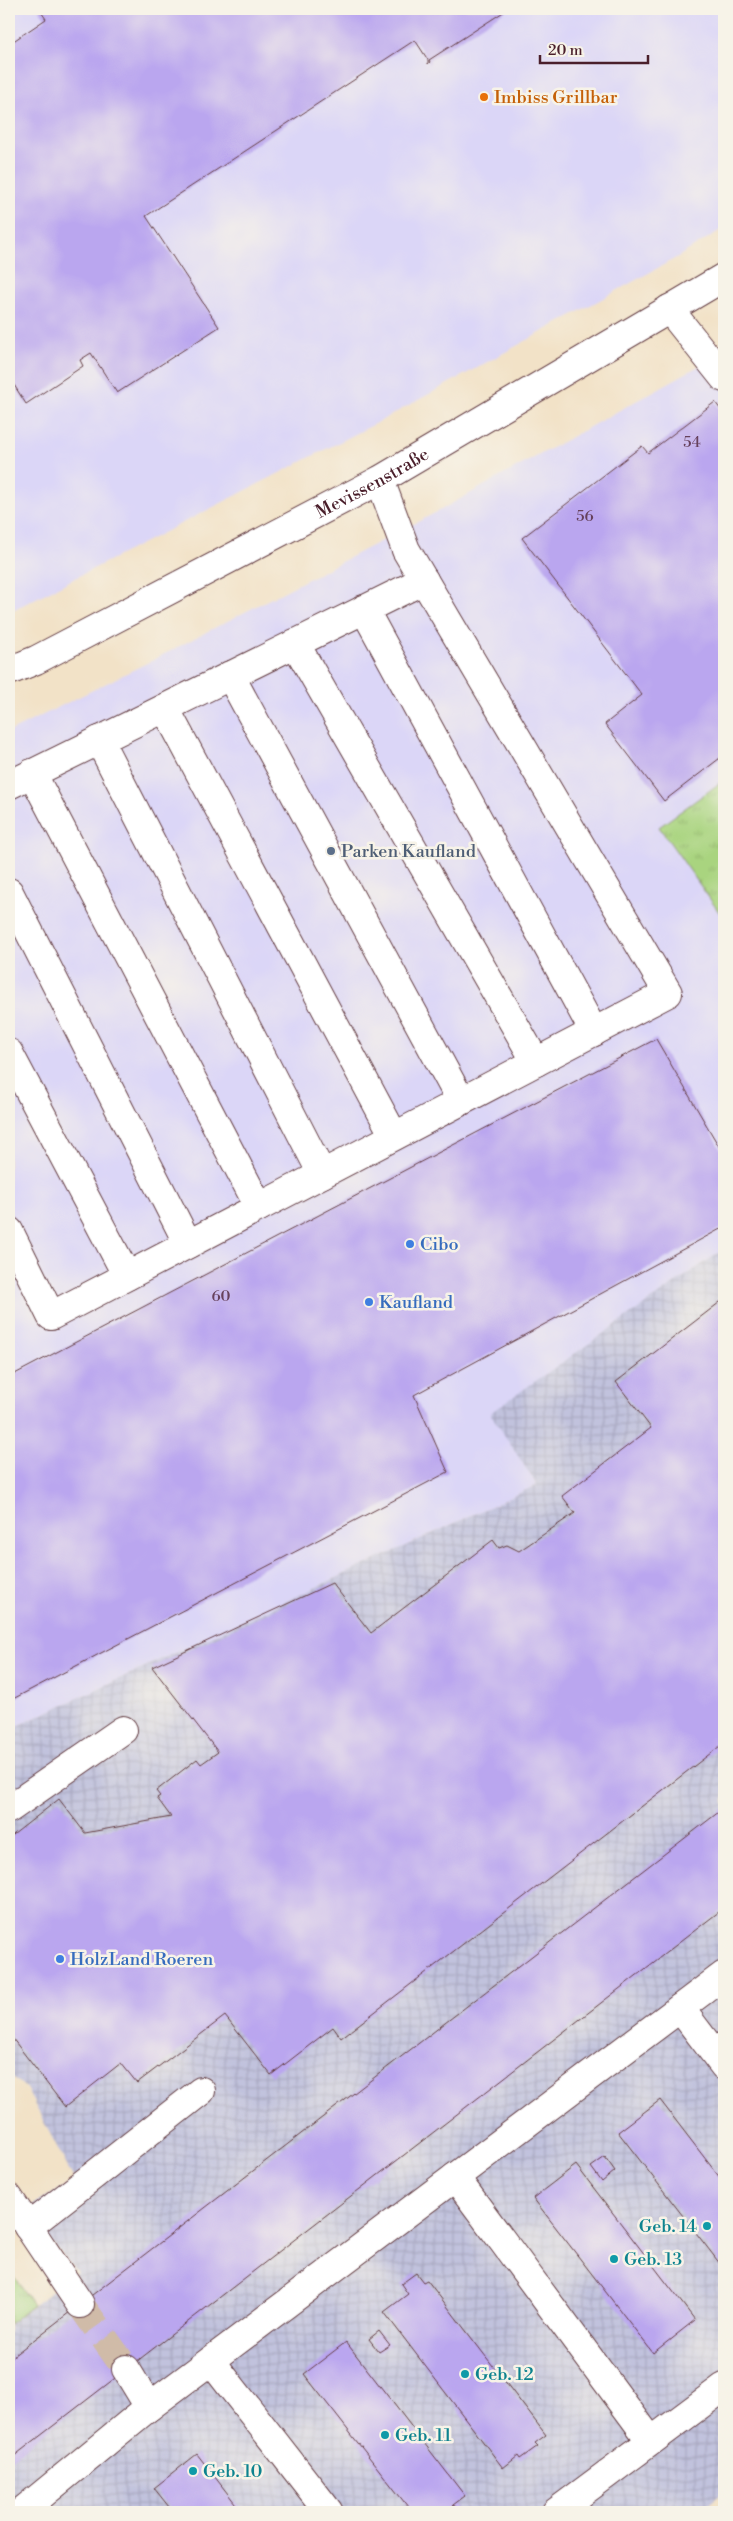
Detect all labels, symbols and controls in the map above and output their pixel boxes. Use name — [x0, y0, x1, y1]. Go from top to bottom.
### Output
scale bar — [540, 32, 648, 64]
text: 20 m — [548, 41, 583, 60]
place label: Imbiss Grillbar — [494, 86, 618, 109]
marker: Imbiss Grillbar — [478, 91, 490, 103]
house number: 54 — [683, 433, 701, 452]
street label: Mevissenstraße — [311, 442, 433, 523]
house number: 56 — [576, 507, 594, 526]
place label: Parken Kaufland — [341, 840, 477, 863]
marker: Parken Kaufland — [325, 845, 337, 857]
place label: Cibo — [420, 1233, 459, 1256]
marker: Cibo — [404, 1238, 416, 1250]
house number: 60 — [211, 1287, 231, 1306]
place label: Kaufland — [379, 1291, 454, 1314]
marker: Kaufland — [363, 1296, 375, 1308]
place label: HolzLand Roeren — [70, 1948, 213, 1971]
marker: HolzLand Roeren — [54, 1953, 66, 1965]
place label: Geb. 14 — [639, 2215, 697, 2238]
marker: Geb. 14 — [701, 2220, 713, 2232]
place label: Geb. 13 — [624, 2248, 682, 2271]
marker: Geb. 13 — [608, 2253, 620, 2265]
place label: Geb. 12 — [475, 2363, 534, 2386]
marker: Geb. 12 — [459, 2368, 471, 2380]
place label: Geb. 11 — [395, 2424, 452, 2447]
marker: Geb. 11 — [379, 2429, 391, 2441]
place label: Geb. 10 — [203, 2460, 263, 2483]
marker: Geb. 10 — [187, 2465, 199, 2477]

